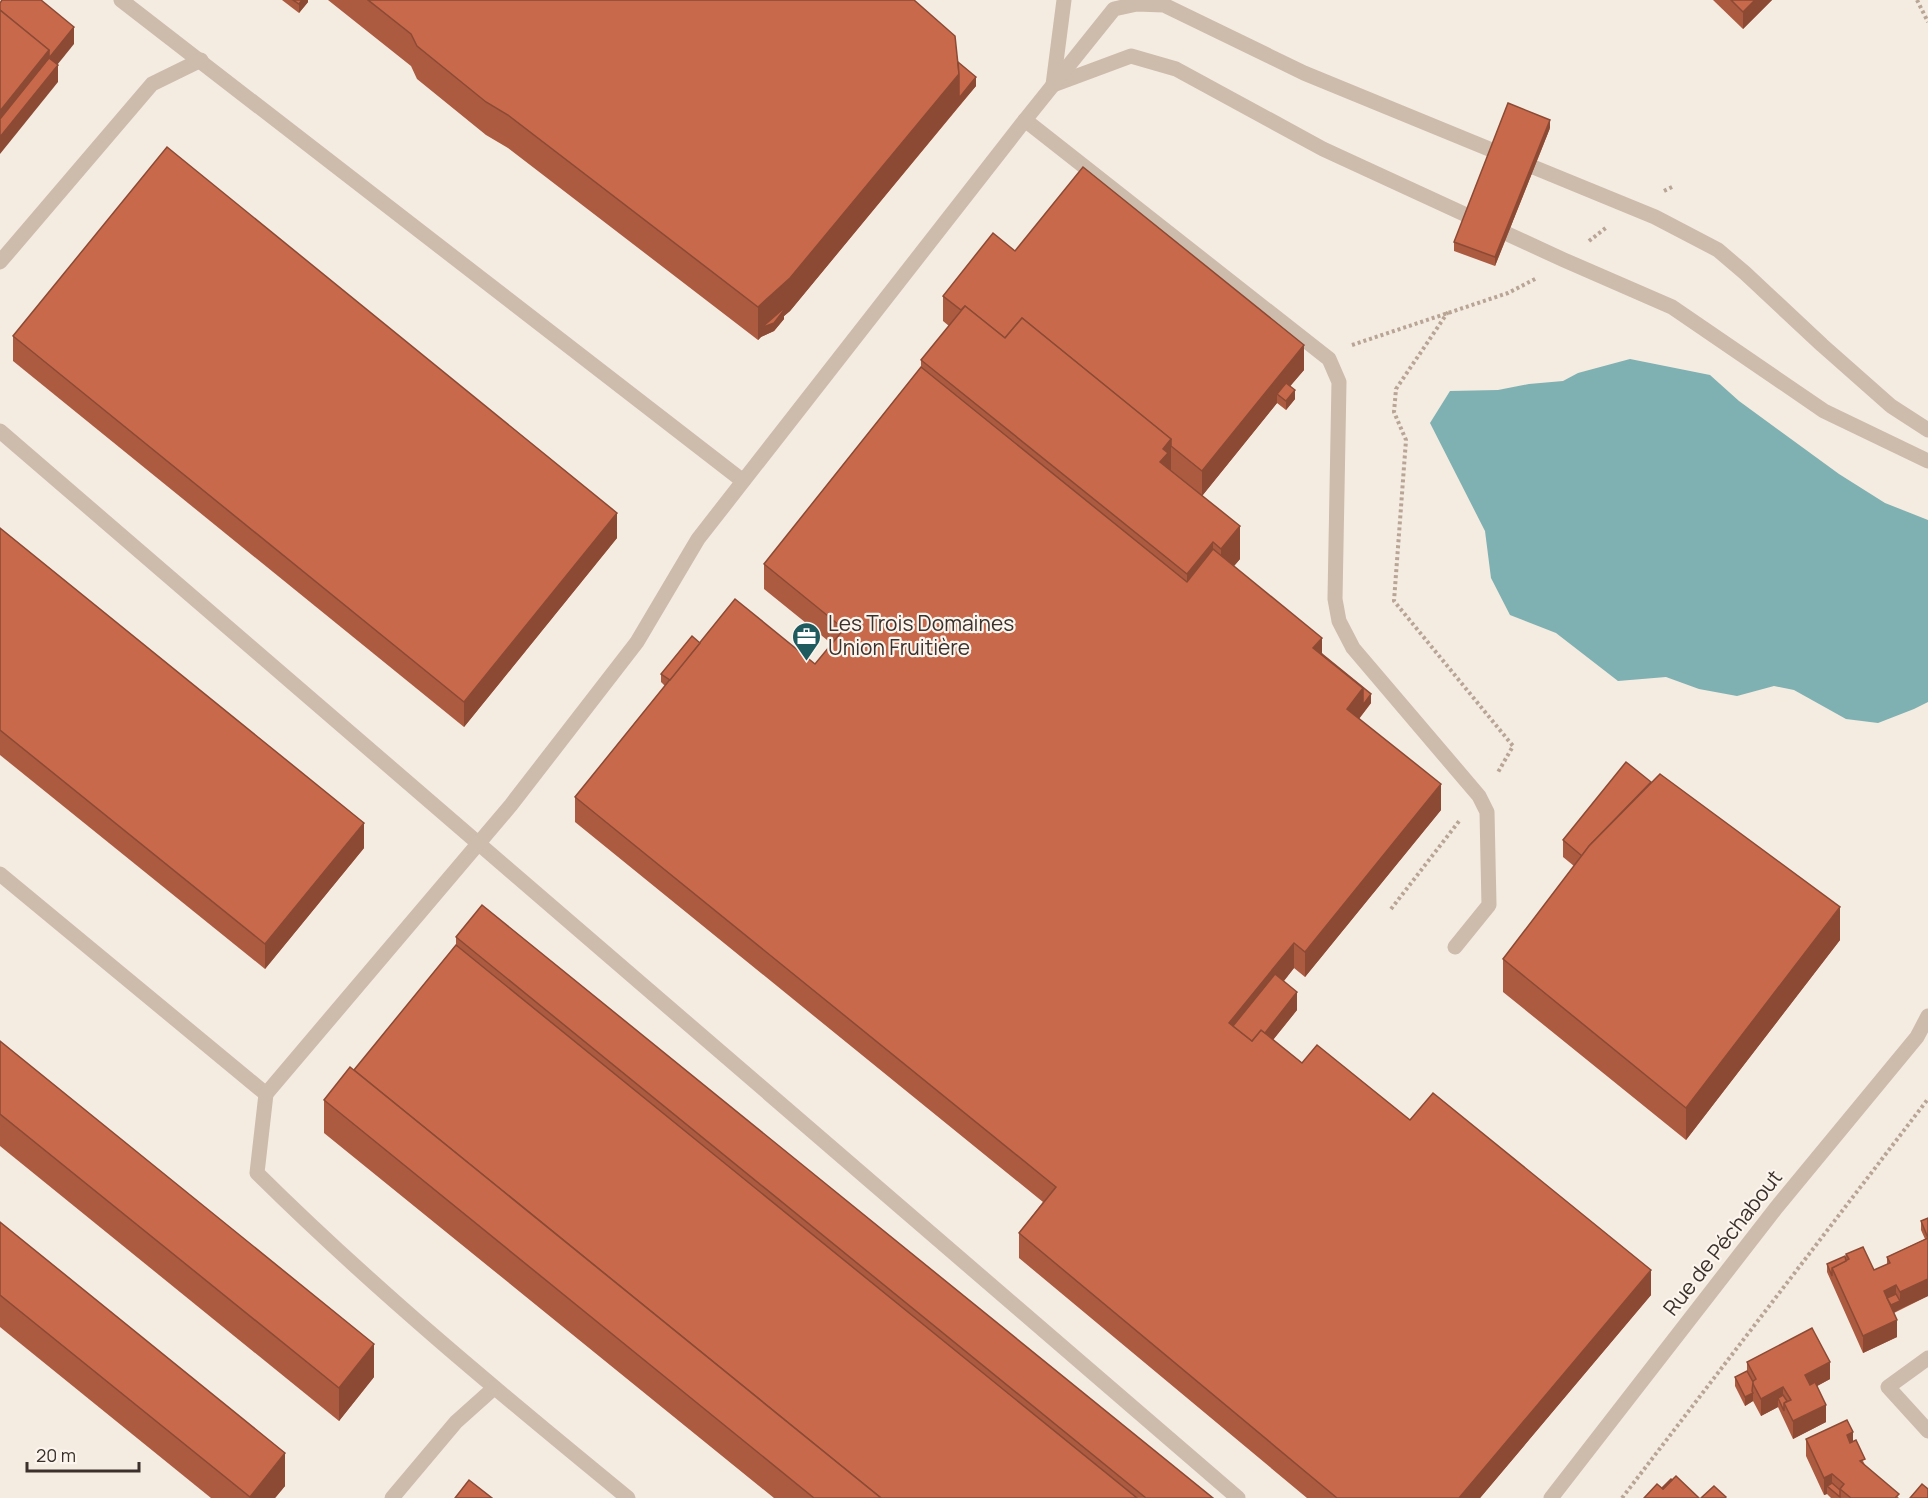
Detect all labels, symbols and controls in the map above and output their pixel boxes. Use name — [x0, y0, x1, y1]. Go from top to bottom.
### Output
place label: Les Trois Domaines Union Fruitière — [828, 609, 1014, 661]
office icon: Les Trois Domaines Union Fruitière — [791, 620, 823, 662]
street label: Rue de Péchabout — [1657, 1164, 1788, 1321]
scale bar — [27, 1435, 140, 1473]
text: 20 m — [36, 1443, 76, 1467]

